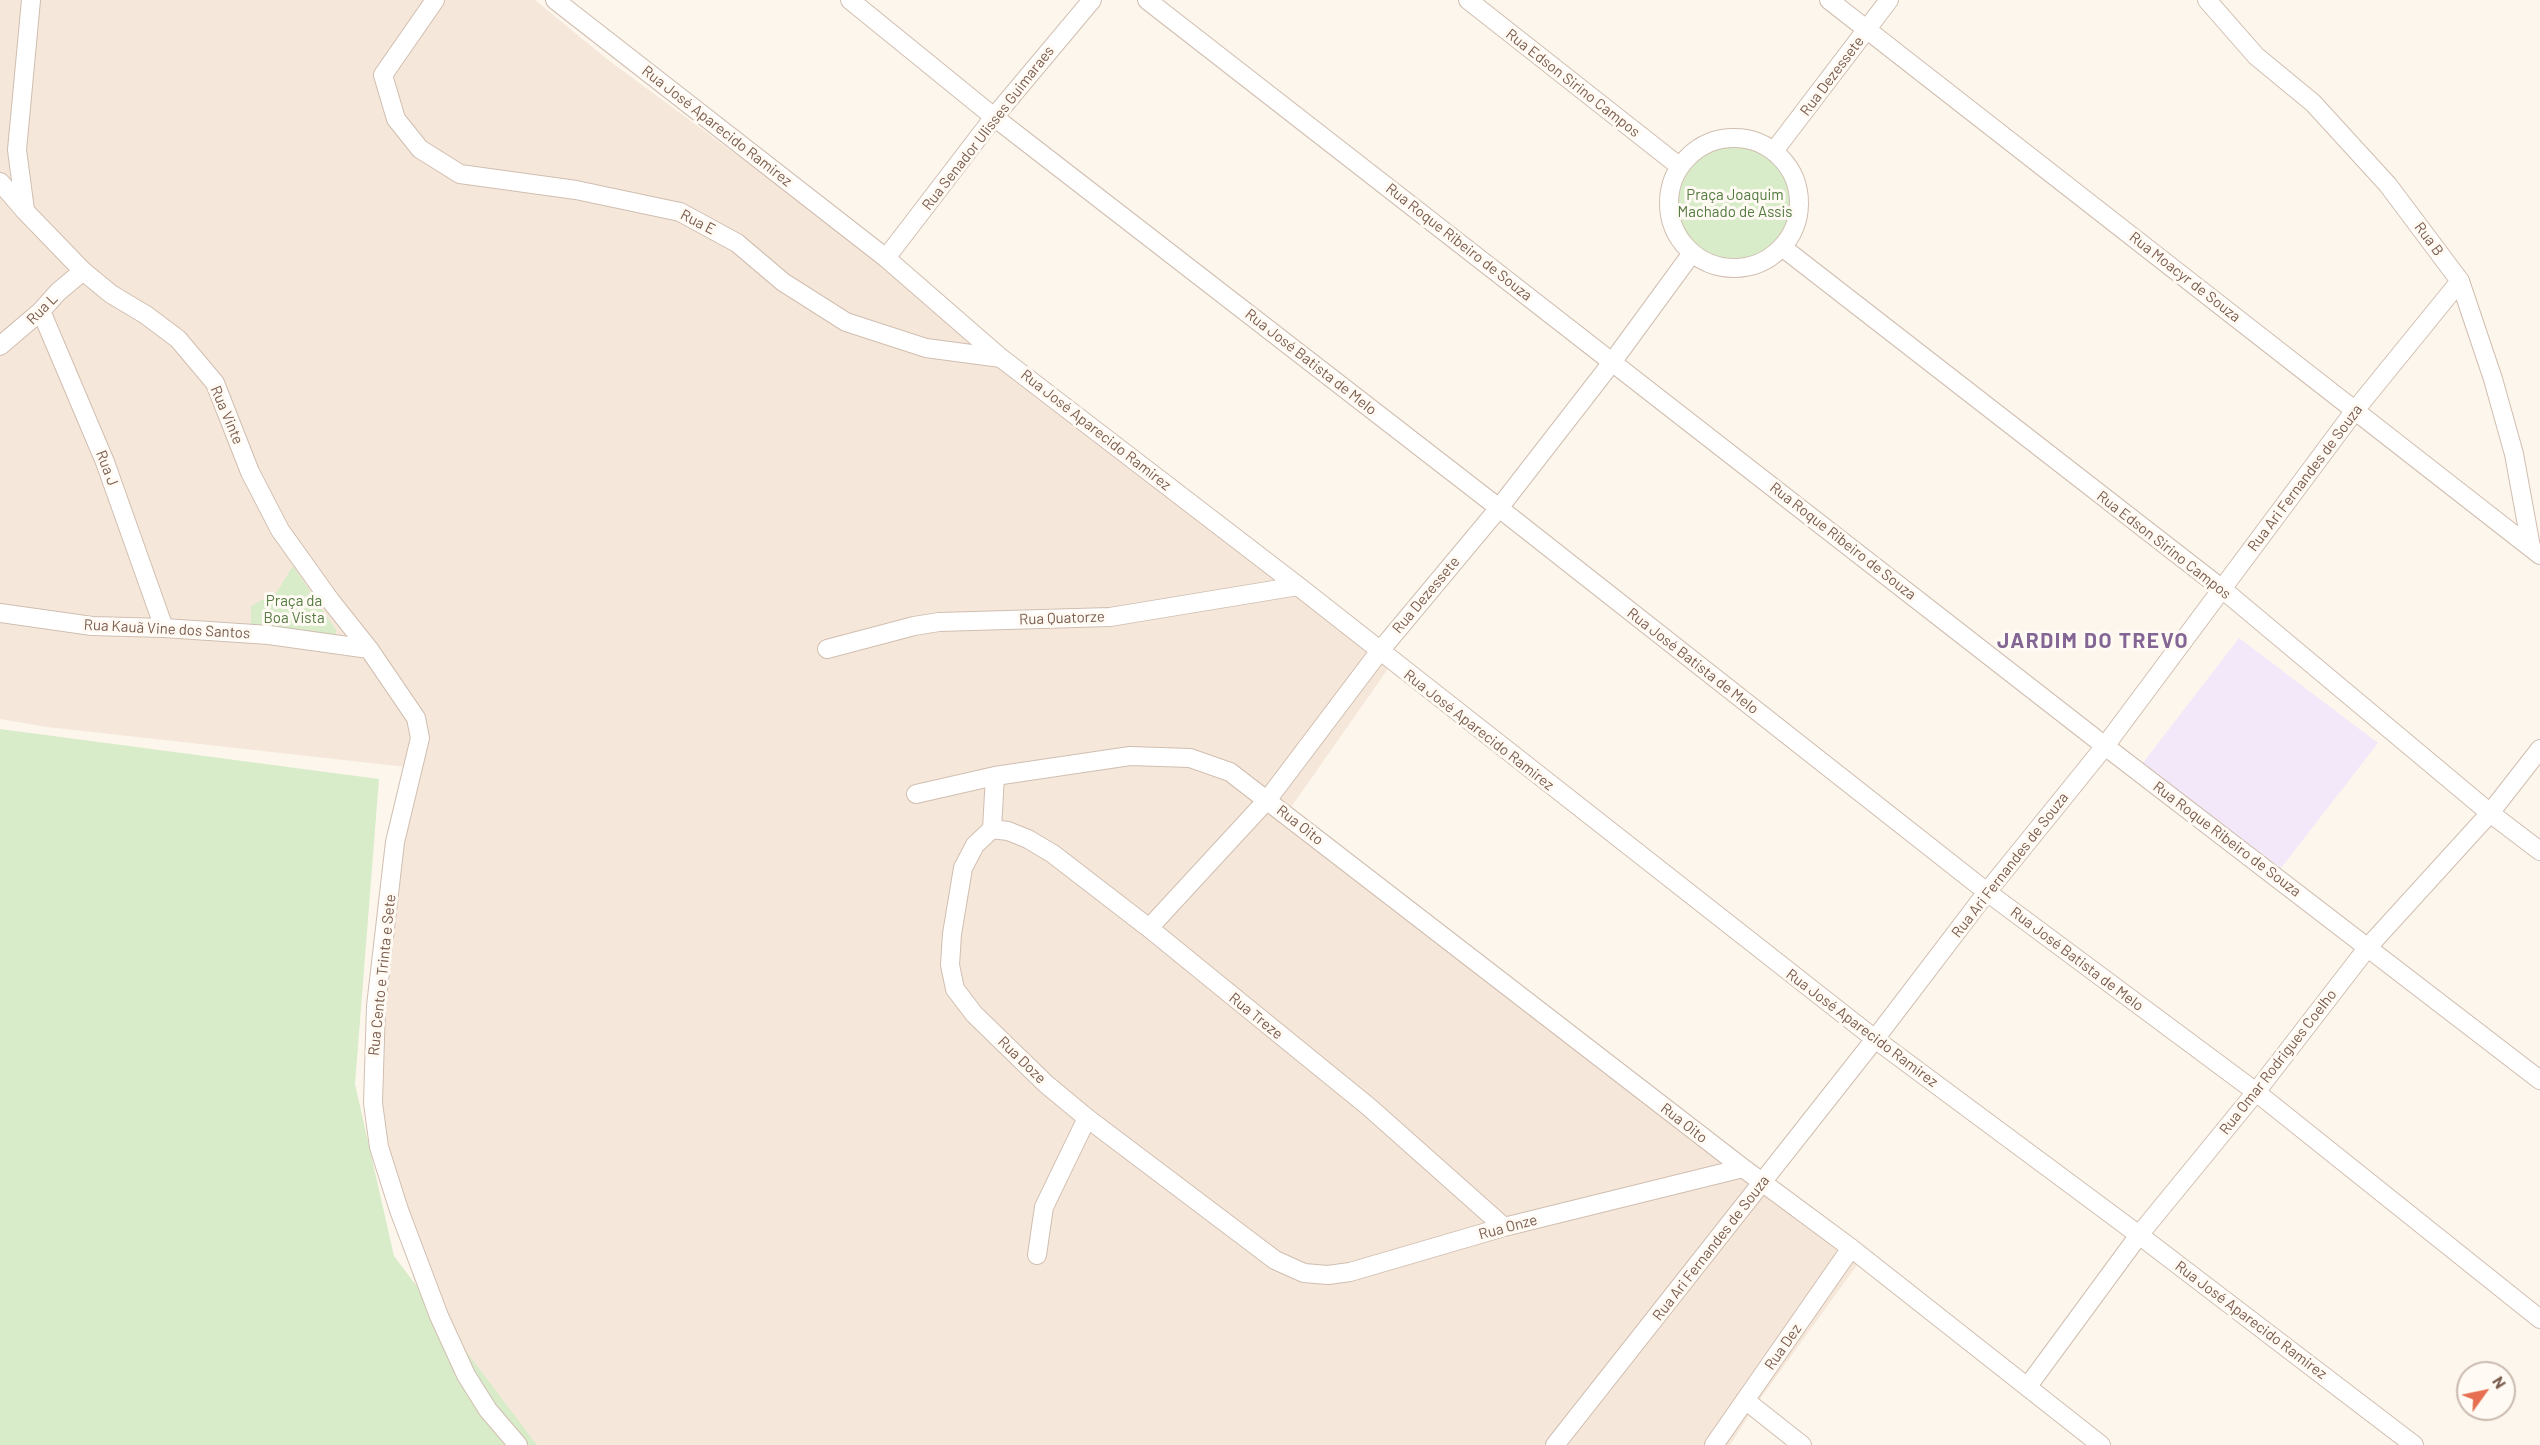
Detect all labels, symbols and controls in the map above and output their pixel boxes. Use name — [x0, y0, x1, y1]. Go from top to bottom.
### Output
street label: Rua Edson Sirino Campos — [1502, 25, 1644, 141]
street label: Rua Dezessete — [1796, 33, 1868, 119]
street label: Rua Senador Ulisses Guimaraes — [918, 42, 1058, 214]
street label: Rua José Aparecido Ramirez — [638, 62, 796, 190]
street label: Rua Roque Ribeiro de Souza — [1382, 179, 1536, 305]
park label: Praça Joaquim Machado de Assis — [1678, 186, 1792, 221]
street label: Rua E — [677, 206, 719, 238]
street label: Rua B — [2411, 219, 2447, 259]
street label: Rua Moacyr de Souza — [2126, 228, 2244, 326]
street label: Rua L — [23, 290, 61, 328]
street label: Rua José Batista de Melo — [1242, 305, 1380, 419]
street label: Rua José Aparecido Ramirez — [1017, 366, 1175, 494]
street label: Rua Vinte — [207, 383, 247, 447]
street label: Rua Ari Fernandes de Souza — [2244, 401, 2366, 555]
street label: Rua J — [92, 448, 122, 488]
street label: Rua Roque Ribeiro de Souza — [1766, 478, 1920, 604]
street label: Rua Edson Sirino Campos — [2093, 487, 2235, 603]
street label: Rua Dezessete — [1389, 553, 1463, 637]
park label: Praça da Boa Vista — [263, 592, 325, 627]
street label: Rua José Batista de Melo — [1624, 604, 1762, 718]
street label: Rua Quatorze — [1019, 608, 1105, 628]
street label: Rua Kauã Vine dos Santos — [83, 616, 251, 642]
district label: JARDIM DO TREVO — [1997, 628, 2189, 654]
street label: Rua José Aparecido Ramirez — [1400, 666, 1558, 794]
street label: Rua Roque Ribeiro de Souza — [2150, 778, 2304, 900]
street label: Rua Ari Fernandes de Souza — [1948, 789, 2072, 941]
street label: Rua Oito — [1273, 801, 1327, 849]
street label: Rua Cento e Trinta e Sete — [365, 893, 399, 1057]
street label: Rua José Batista de Melo — [2007, 903, 2147, 1015]
street label: Rua José Aparecido Ramirez — [1783, 965, 1941, 1091]
street label: Rua Omar Rodrigues Coelho — [2216, 986, 2340, 1138]
street label: Rua Treze — [1226, 989, 1286, 1043]
street label: Rua Doze — [994, 1033, 1050, 1087]
street label: Rua Oito — [1657, 1099, 1711, 1147]
street label: Rua Ari Fernandes de Souza — [1649, 1172, 1773, 1324]
street label: Rua Onze — [1477, 1211, 1539, 1243]
street label: Rua José Aparecido Ramirez — [2172, 1257, 2330, 1383]
street label: Rua Dez — [1761, 1321, 1805, 1373]
north arrow — [2456, 1361, 2516, 1421]
text: N — [2489, 1372, 2511, 1392]

